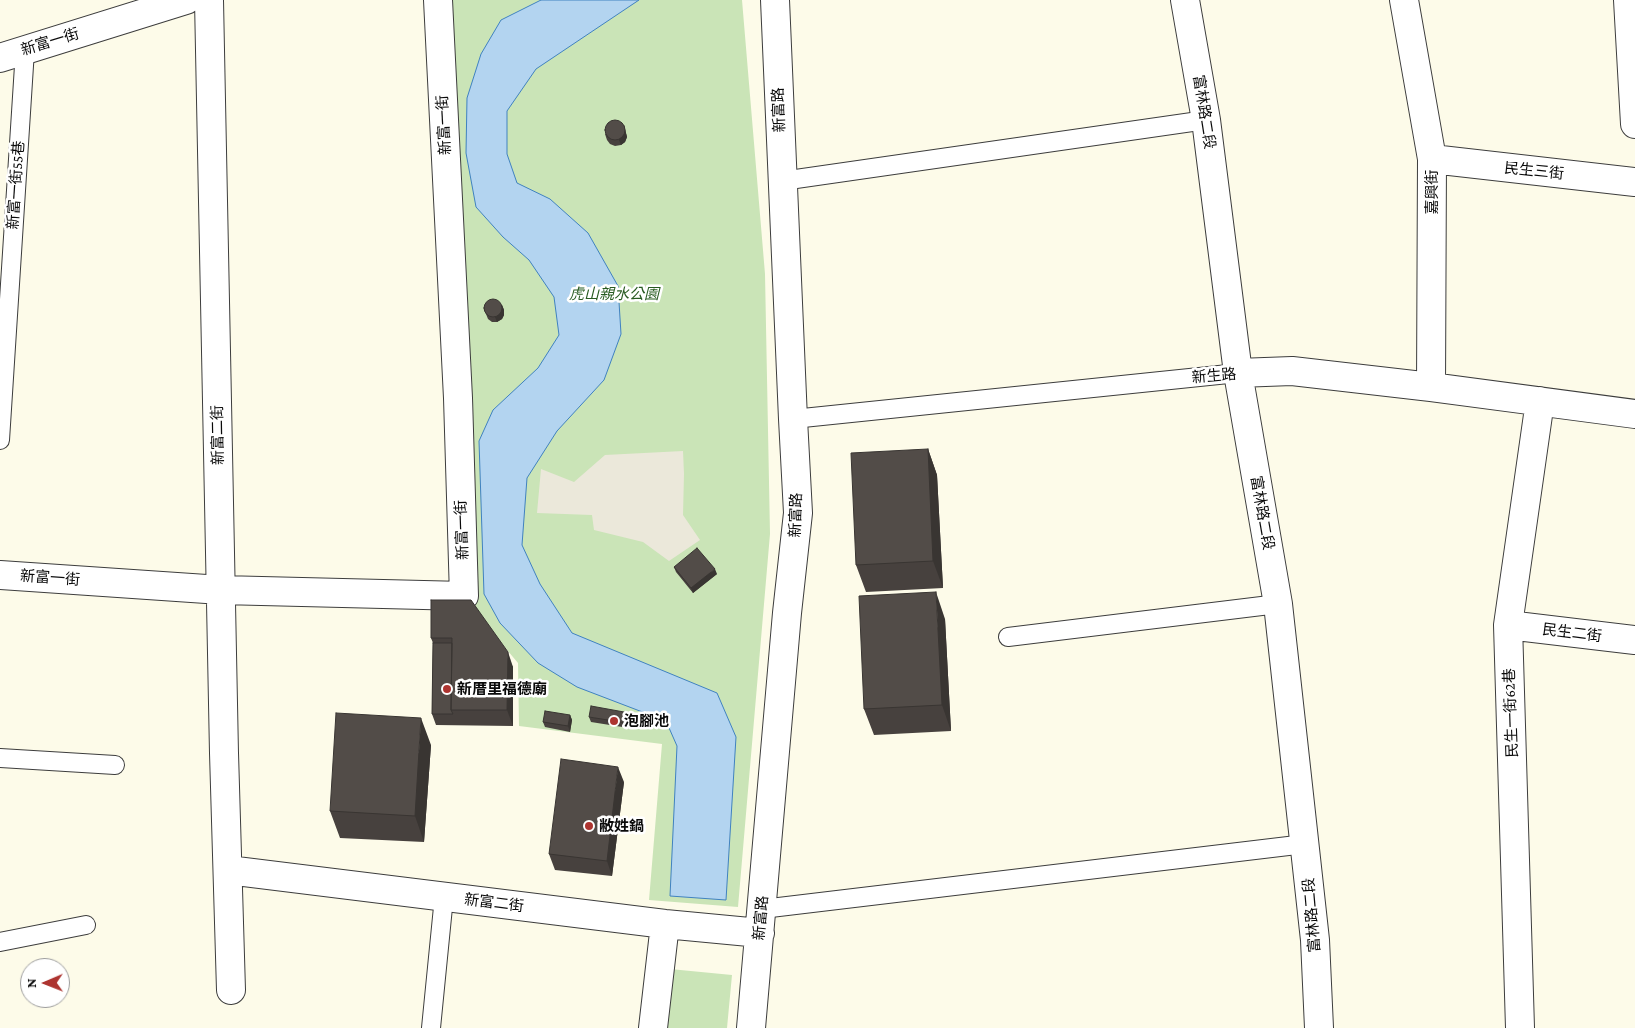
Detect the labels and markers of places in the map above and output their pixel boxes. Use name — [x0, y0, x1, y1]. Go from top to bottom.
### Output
place label: 新厝里福德廟 — [457, 680, 547, 698]
marker: 新厝里福德廟 — [441, 683, 453, 695]
place label: 泡腳池 — [624, 712, 669, 730]
marker: 泡腳池 — [608, 715, 620, 727]
place label: 敝姓鍋 — [599, 817, 644, 835]
marker: 敝姓鍋 — [583, 820, 595, 832]

